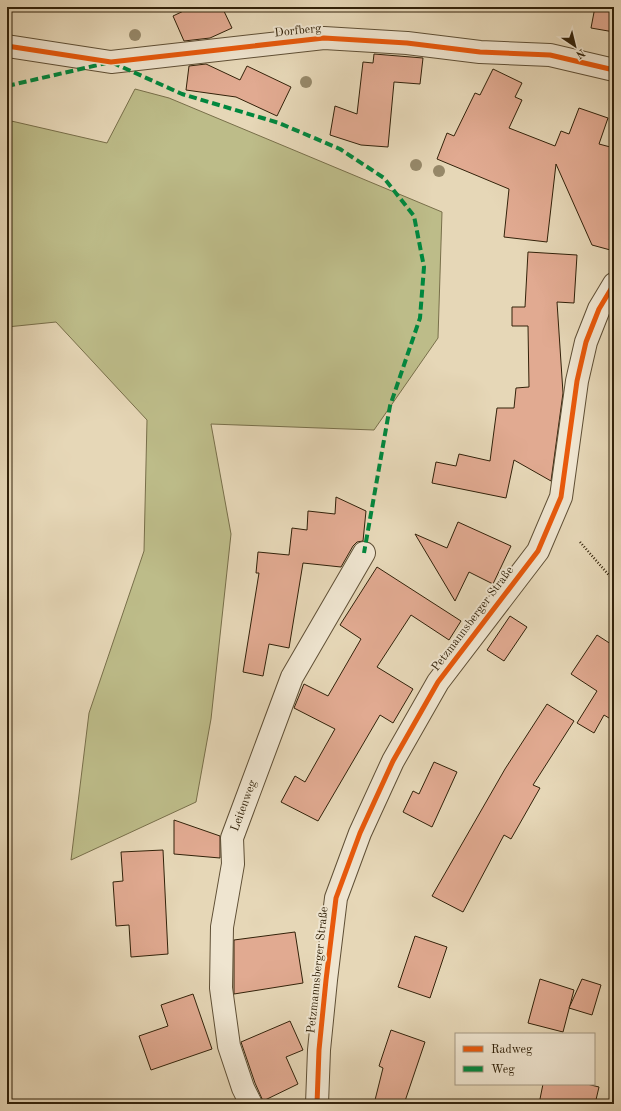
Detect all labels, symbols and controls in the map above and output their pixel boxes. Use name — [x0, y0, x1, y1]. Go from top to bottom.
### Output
street label: Dorfberg — [274, 23, 323, 39]
north arrow — [555, 26, 595, 66]
text: N — [573, 46, 586, 60]
street label: Petzmannsberger Straße — [430, 564, 516, 673]
street label: Leitenweg — [229, 778, 259, 833]
street label: Petzmannsberger Straße — [305, 906, 331, 1034]
legend — [455, 1033, 595, 1085]
text: Radweg — [491, 1044, 533, 1056]
text: Weg — [491, 1064, 515, 1076]

